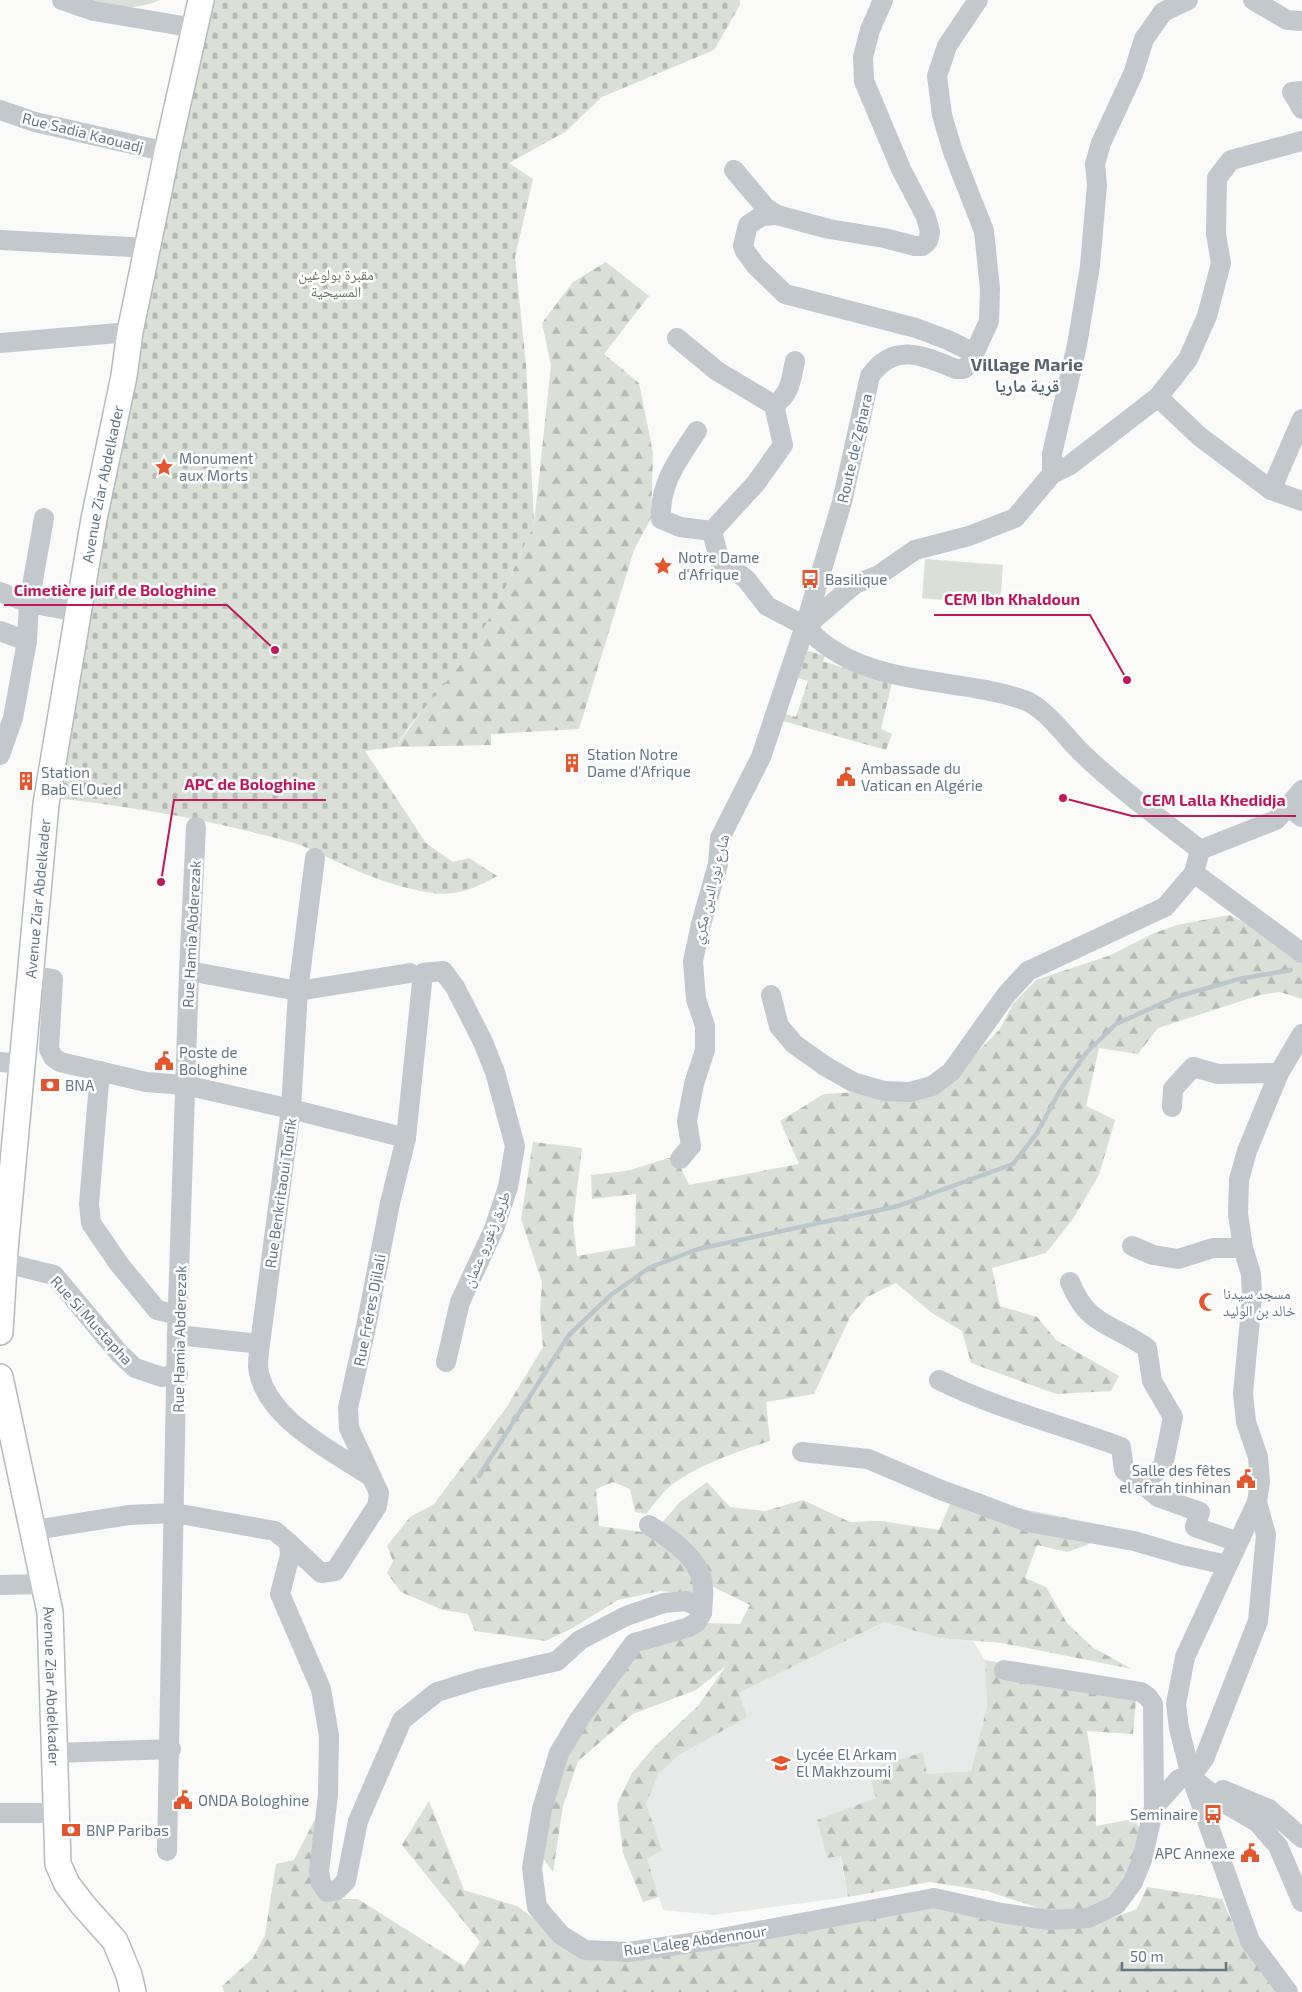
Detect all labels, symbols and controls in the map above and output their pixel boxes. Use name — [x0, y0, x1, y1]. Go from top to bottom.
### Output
street label: Rue Sadia Kaouadj — [20, 108, 146, 157]
park label: مقبرة بولوغين المسيحية — [298, 265, 374, 300]
district label: Village Marie قرية ماريا — [971, 353, 1083, 396]
street label: Route de Zghara — [833, 392, 875, 504]
street label: Avenue Ziar Abdelkader — [78, 403, 127, 564]
place label: Monument aux Morts — [179, 449, 254, 484]
place icon: Monument aux Morts — [153, 456, 175, 478]
place label: Notre Dame d'Afrique — [678, 548, 759, 583]
place icon: Notre Dame d'Afrique — [652, 555, 674, 577]
bus stop icon: Basilique — [799, 568, 821, 590]
place label: Basilique — [825, 570, 887, 588]
callout: Cimetière juif de Bologhine — [4, 574, 227, 605]
text: Cimetière juif de Bologhine — [14, 580, 216, 599]
callout: CEM Ibn Khaldoun — [934, 584, 1090, 615]
text: CEM Ibn Khaldoun — [944, 589, 1080, 608]
place label: Station Notre Dame d'Afrique — [587, 745, 691, 780]
building icon: Station Notre Dame d'Afrique — [561, 752, 583, 774]
place label: Ambassade du Vatican en Algérie — [861, 759, 983, 794]
place label: Station Bab El Oued — [41, 763, 121, 798]
public building icon: Ambassade du Vatican en Algérie — [835, 766, 857, 788]
callout: APC de Bologhine — [174, 769, 326, 800]
building icon: Station Bab El Oued — [15, 770, 37, 792]
text: APC de Bologhine — [184, 774, 316, 793]
callout: CEM Lalla Khedidja — [1132, 785, 1296, 816]
text: CEM Lalla Khedidja — [1142, 790, 1286, 809]
street label: Avenue Ziar Abdelkader — [21, 818, 54, 979]
street label: شارع نور الدين مكري — [688, 832, 736, 947]
street label: Rue Hamia Abderezak — [178, 860, 204, 1008]
place label: Poste de Bologhine — [179, 1043, 247, 1078]
public building icon: Poste de Bologhine — [153, 1050, 175, 1072]
bank icon: BNA — [39, 1074, 61, 1096]
place label: BNA — [65, 1076, 95, 1094]
street label: Rue Benkritaoui Toufik — [261, 1117, 299, 1269]
street label: طريق زغورو عثمان — [458, 1188, 515, 1291]
street label: Rue Fréres Djilali — [349, 1252, 390, 1368]
street label: Rue Hamia Abderezak — [169, 1265, 189, 1413]
street label: Rue Si Mustapha — [47, 1272, 137, 1368]
place label: مسجد سيدنا خالد بن الوليد — [1223, 1284, 1296, 1321]
mosque icon: مسجد سيدنا خالد بن الوليد — [1197, 1291, 1219, 1313]
place label: Salle des fêtes el afrah tinhinan — [1119, 1461, 1231, 1496]
public building icon: Salle des fêtes el afrah tinhinan — [1235, 1468, 1257, 1490]
street label: Avenue Ziar Abdelkader — [40, 1604, 64, 1766]
place label: Lycée El Arkam El Makhzoumi — [796, 1745, 897, 1780]
school or university icon: Lycée El Arkam El Makhzoumi — [770, 1752, 792, 1774]
public building icon: ONDA Bologhine — [172, 1789, 194, 1811]
place label: ONDA Bologhine — [198, 1791, 309, 1809]
bus stop icon: Seminaire — [1202, 1803, 1224, 1825]
place label: Seminaire — [1130, 1805, 1198, 1823]
bank icon: BNP Paribas — [60, 1819, 82, 1841]
place label: BNP Paribas — [86, 1821, 169, 1839]
public building icon: APC Annexe — [1239, 1842, 1261, 1864]
place label: APC Annexe — [1155, 1844, 1235, 1862]
street label: Rue Laleg Abdennour — [622, 1921, 768, 1959]
scale bar — [1122, 1940, 1226, 1972]
text: 50 m — [1130, 1947, 1164, 1965]

